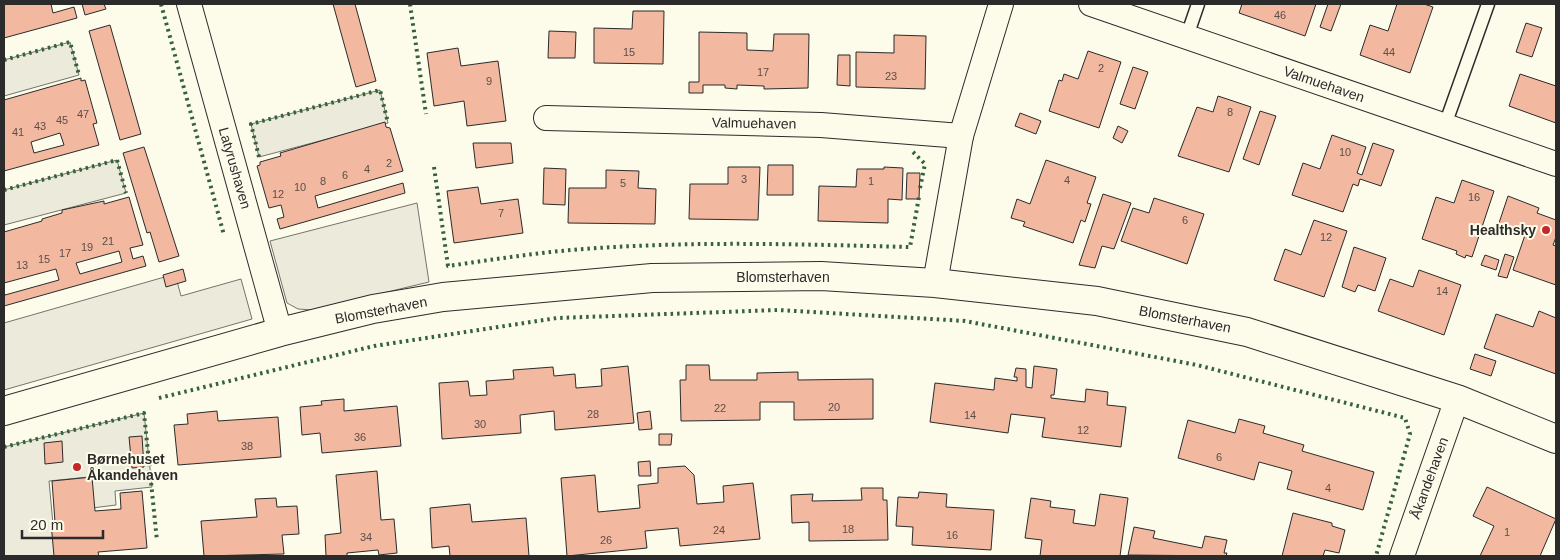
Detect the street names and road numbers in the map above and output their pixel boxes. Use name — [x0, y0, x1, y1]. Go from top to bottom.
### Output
street label: Valmuehaven — [1281, 63, 1367, 105]
street label: Valmuehaven — [712, 114, 796, 132]
street label: Latyrushaven — [216, 125, 254, 211]
street label: Blomsterhaven — [736, 269, 830, 285]
street label: Blomsterhaven — [334, 293, 428, 327]
street label: Blomsterhaven — [1138, 302, 1232, 336]
street label: Åkandehaven — [1407, 435, 1451, 521]

